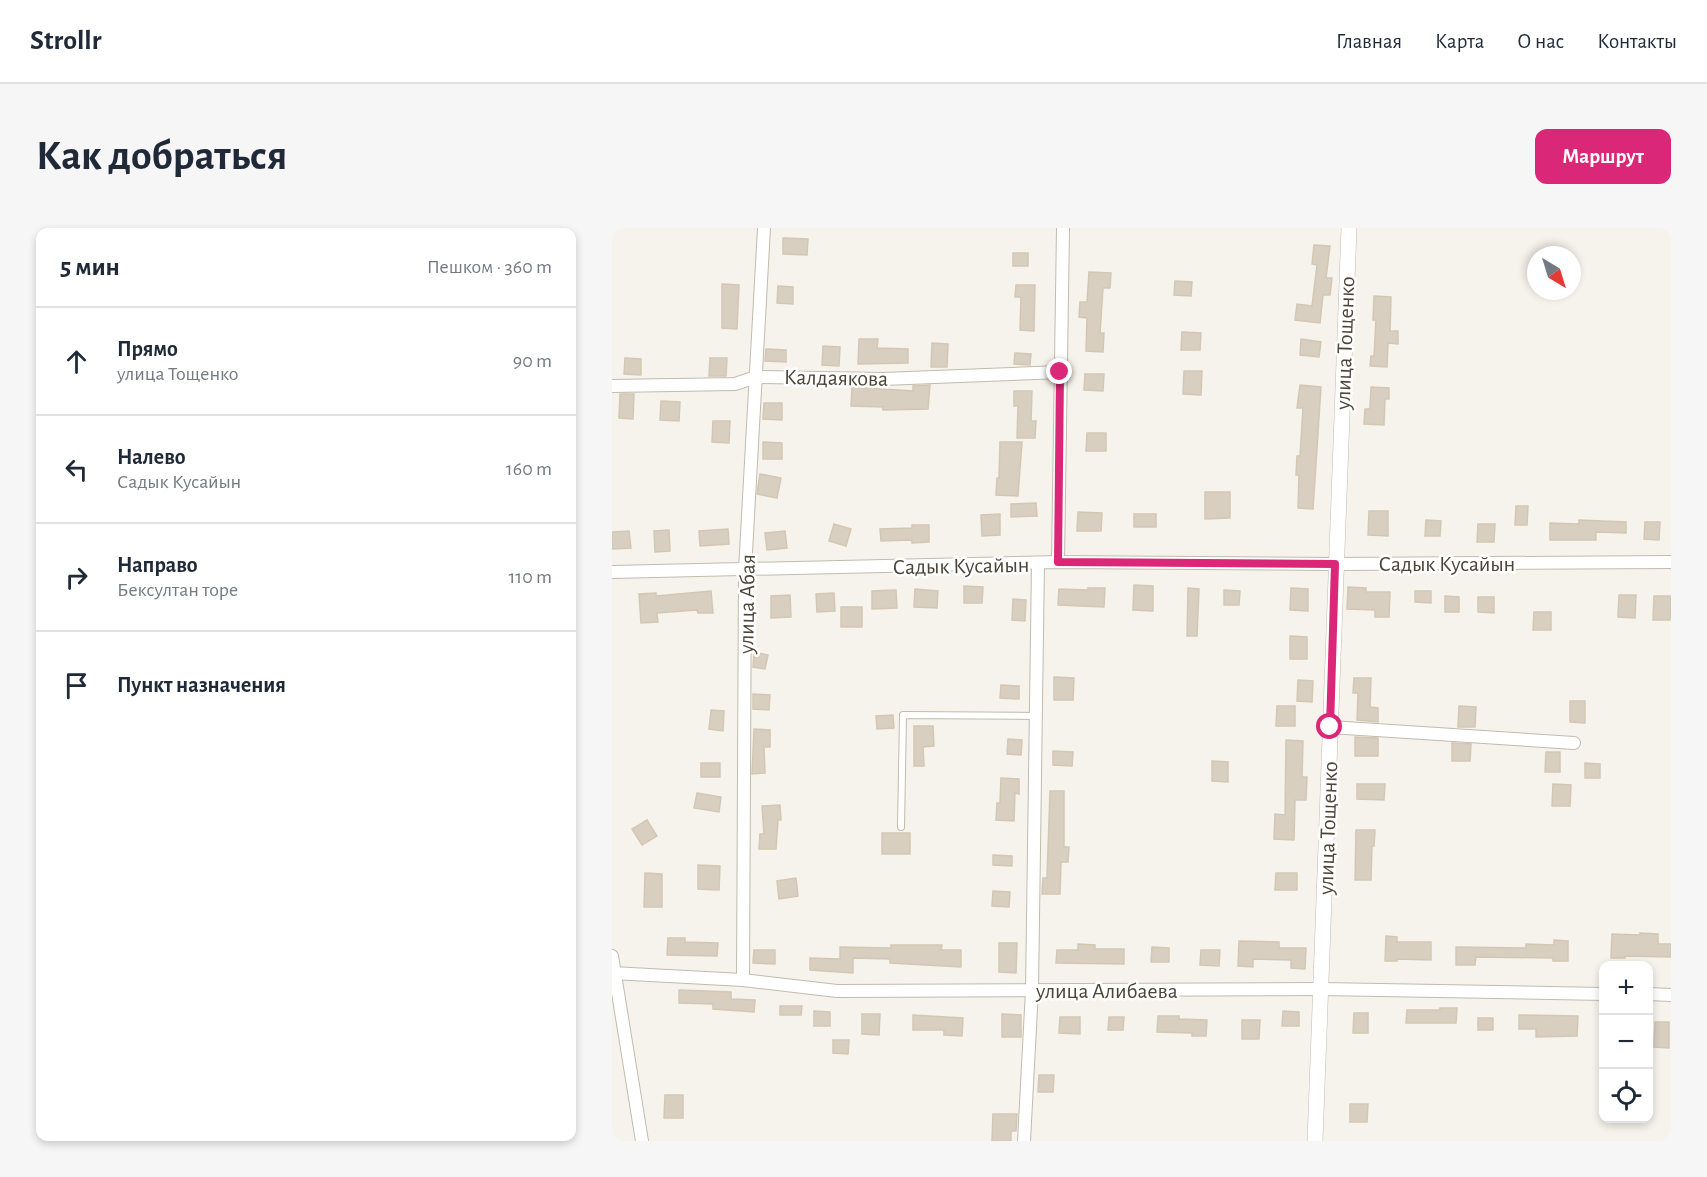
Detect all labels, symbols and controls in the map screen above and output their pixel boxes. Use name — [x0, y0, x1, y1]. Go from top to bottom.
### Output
text: Strollr — [30, 27, 101, 55]
text: Главная — [1336, 31, 1402, 52]
text: Карта — [1435, 31, 1484, 52]
text: О нас — [1517, 31, 1564, 52]
text: Контакты — [1597, 31, 1677, 52]
button: Маршрут — [1535, 129, 1671, 184]
text: Как добраться — [36, 135, 287, 177]
north arrow — [1527, 246, 1581, 300]
text: 5 мин — [60, 254, 120, 280]
text: Пешком · 360 m — [427, 257, 552, 277]
street label: улица Тощенко — [1332, 276, 1358, 411]
text: Прямо — [117, 338, 178, 360]
icon: ahead — [60, 345, 93, 378]
text: 90 m — [513, 351, 552, 371]
route end — [1046, 358, 1072, 384]
text: улица Тощенко — [117, 364, 238, 384]
street label: Калдаякова — [784, 366, 888, 390]
text: Налево — [117, 446, 186, 468]
icon: left — [60, 453, 93, 486]
text: 160 m — [506, 459, 552, 479]
text: Садык Кусайын — [117, 472, 241, 492]
street label: Садык Кусайын — [1379, 553, 1515, 575]
text: Направо — [117, 554, 198, 576]
street label: улица Абая — [735, 554, 759, 655]
street label: Садык Кусайын — [892, 554, 1030, 578]
icon: right — [60, 561, 93, 594]
text: 110 m — [508, 567, 552, 587]
text: Бексултан торе — [117, 580, 238, 600]
icon: arrive — [60, 669, 93, 702]
text: Пункт назначения — [117, 674, 286, 696]
route start — [1316, 713, 1342, 739]
street label: улица Тощенко — [1315, 761, 1341, 896]
map controls — [1599, 961, 1653, 1123]
button: + — [1599, 961, 1653, 1015]
street label: улица Алибаева — [1035, 980, 1178, 1002]
button: − — [1599, 1015, 1653, 1069]
button: locate — [1599, 1069, 1653, 1123]

